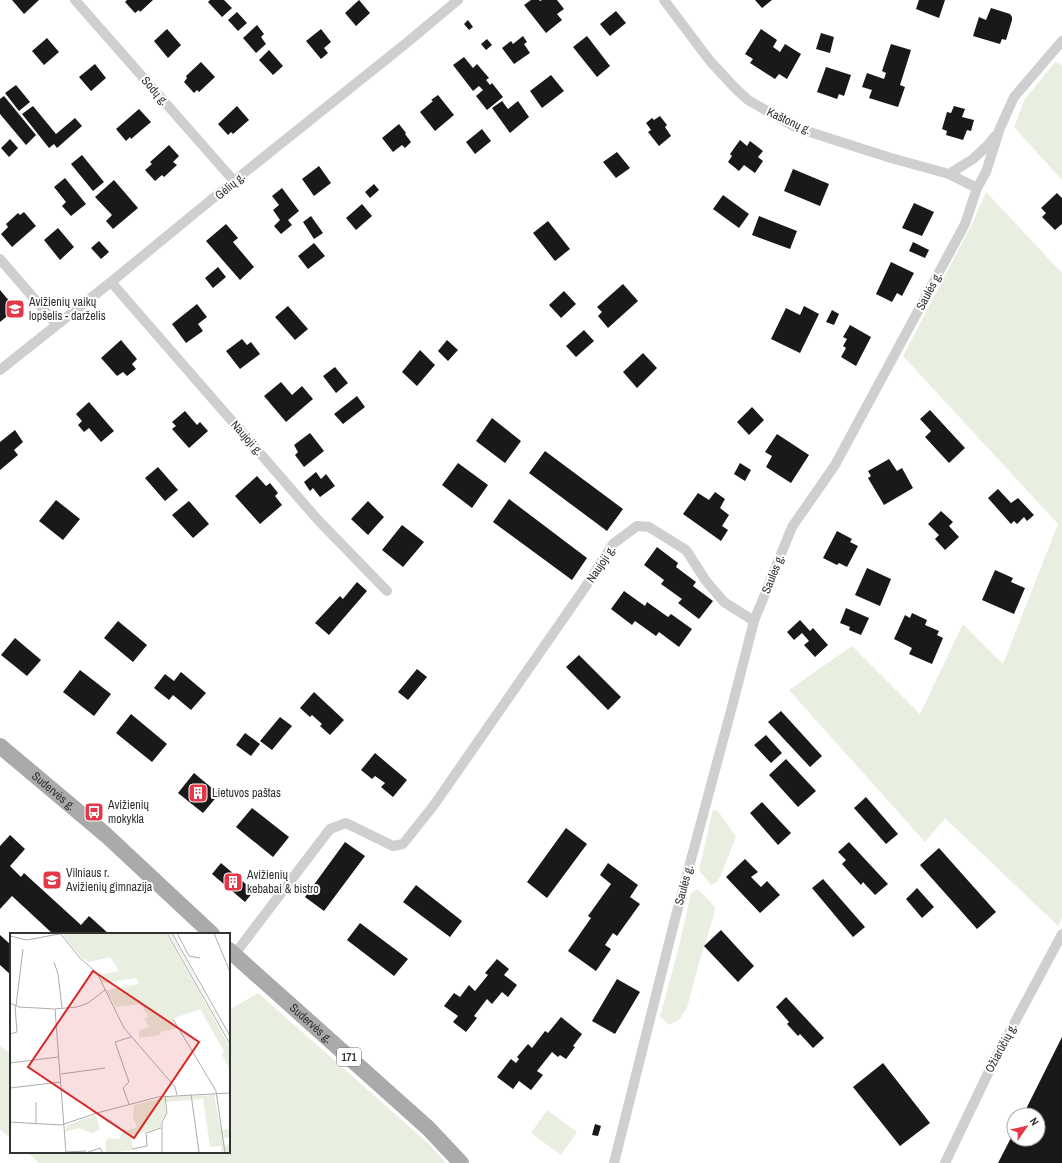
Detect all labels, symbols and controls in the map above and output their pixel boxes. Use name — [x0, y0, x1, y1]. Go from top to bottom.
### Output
street label: Sodų g. — [138, 73, 172, 109]
street label: Kaštonų g. — [764, 104, 814, 138]
street label: Gėlių g. — [212, 169, 248, 203]
street label: Saulės g. — [912, 269, 946, 313]
place label: Avižienių vaikų lopšelis - darželis — [28, 294, 106, 324]
school or university icon: Avižienių vaikų lopšelis - darželis — [4, 298, 26, 320]
street label: Naujoji g. — [227, 417, 267, 459]
street label: Naujoji g. — [583, 542, 619, 586]
street label: Saulės g. — [758, 552, 788, 596]
street label: Sudervės g. — [28, 768, 79, 814]
building icon: Lietuvos paštas — [187, 782, 209, 804]
place label: Lietuvos paštas — [212, 785, 281, 801]
place label: Avižienių mokykla — [107, 797, 149, 827]
bus stop icon: Avižienių mokykla — [83, 801, 105, 823]
street label: Saulės g. — [671, 863, 697, 907]
place label: Vilniaus r. Avižienių gimnazija — [65, 865, 153, 895]
place label: Avižienių kebabai & bistro — [246, 867, 319, 897]
school or university icon: Vilniaus r. Avižienių gimnazija — [41, 869, 63, 891]
building icon: Avižienių kebabai & bistro — [222, 871, 244, 893]
inset map — [10, 933, 230, 1153]
street label: Sudervės g. — [286, 1000, 336, 1047]
street label: Ožiarūčių g. — [981, 1021, 1021, 1075]
road number: 171 — [337, 1048, 361, 1066]
north arrow — [1006, 1107, 1046, 1147]
text: N — [1027, 1115, 1042, 1128]

